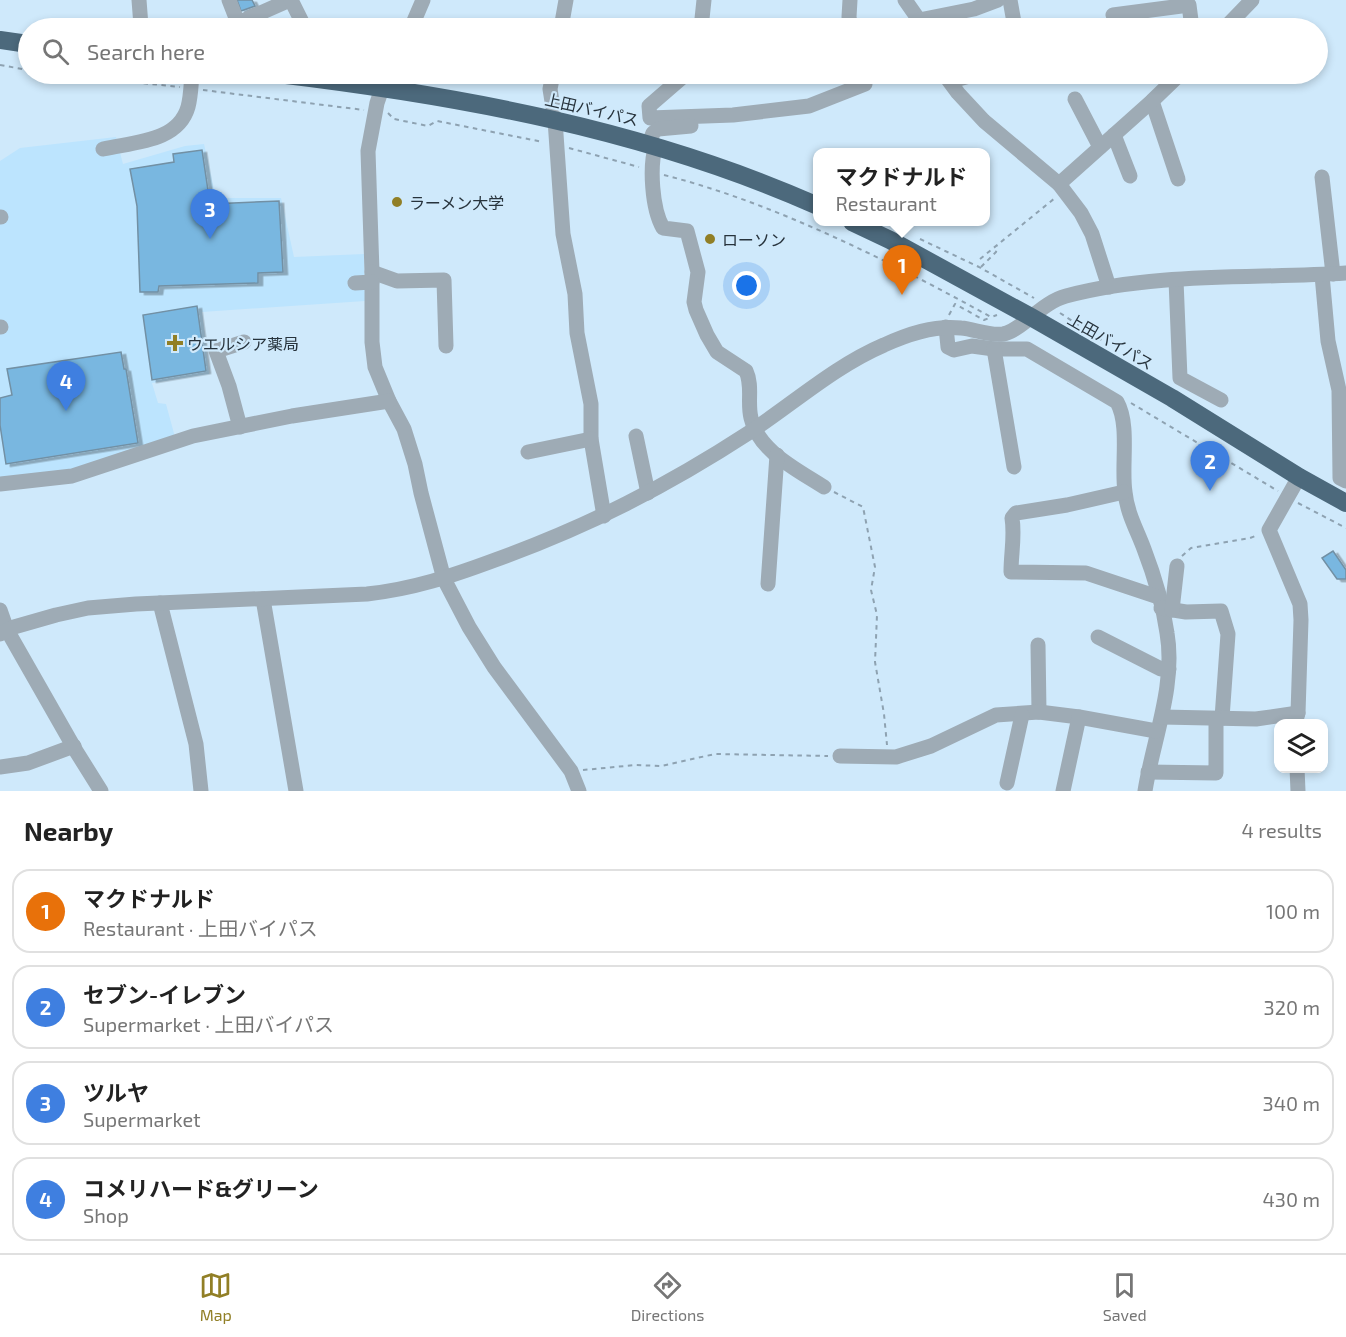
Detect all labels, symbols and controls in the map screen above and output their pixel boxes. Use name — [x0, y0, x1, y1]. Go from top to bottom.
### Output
search box — [18, 18, 1328, 84]
icon: search — [39, 35, 72, 68]
text: Search here — [87, 38, 205, 64]
street label: 上田バイパス — [543, 89, 641, 129]
popup — [813, 148, 990, 226]
text: マクドナルド — [835, 163, 968, 189]
pin: 3 — [190, 190, 230, 239]
text: Restaurant — [835, 191, 937, 215]
place label: ラーメン大学 — [409, 193, 504, 212]
marker: ラーメン大学 — [390, 195, 404, 209]
place label: ローソン — [722, 230, 786, 249]
marker: ローソン — [703, 232, 717, 246]
pin: 1 — [882, 246, 922, 295]
your location — [732, 271, 761, 300]
street label: 上田バイパス — [1065, 309, 1157, 373]
place label: ウエルシア薬局 — [187, 334, 299, 353]
marker: ウエルシア薬局 — [168, 336, 182, 350]
pin: 4 — [46, 362, 86, 411]
pin: 2 — [1190, 442, 1230, 491]
map controls — [1274, 719, 1328, 773]
button: layers — [1274, 719, 1328, 773]
text: Nearby — [24, 815, 113, 846]
text: 4 results — [1242, 818, 1322, 842]
text: マクドナルド — [83, 885, 215, 911]
text: 1 — [41, 899, 50, 923]
text: 100 m — [1266, 899, 1320, 923]
text: Restaurant · 上田バイパス — [83, 916, 318, 940]
text: セブン-イレブン — [83, 981, 246, 1007]
text: 2 — [40, 995, 51, 1019]
text: 320 m — [1264, 995, 1320, 1019]
text: Supermarket · 上田バイパス — [83, 1012, 334, 1036]
text: ツルヤ — [83, 1079, 149, 1105]
text: 3 — [40, 1091, 51, 1115]
text: 340 m — [1263, 1091, 1320, 1115]
text: Supermarket — [83, 1107, 201, 1131]
text: コメリハード&グリーン — [83, 1175, 319, 1201]
text: 4 — [39, 1187, 52, 1211]
text: 430 m — [1263, 1187, 1320, 1211]
text: Shop — [83, 1203, 129, 1227]
tab: Map — [199, 1269, 232, 1324]
tab: Directions — [631, 1269, 704, 1324]
tab: Saved — [1103, 1269, 1147, 1324]

